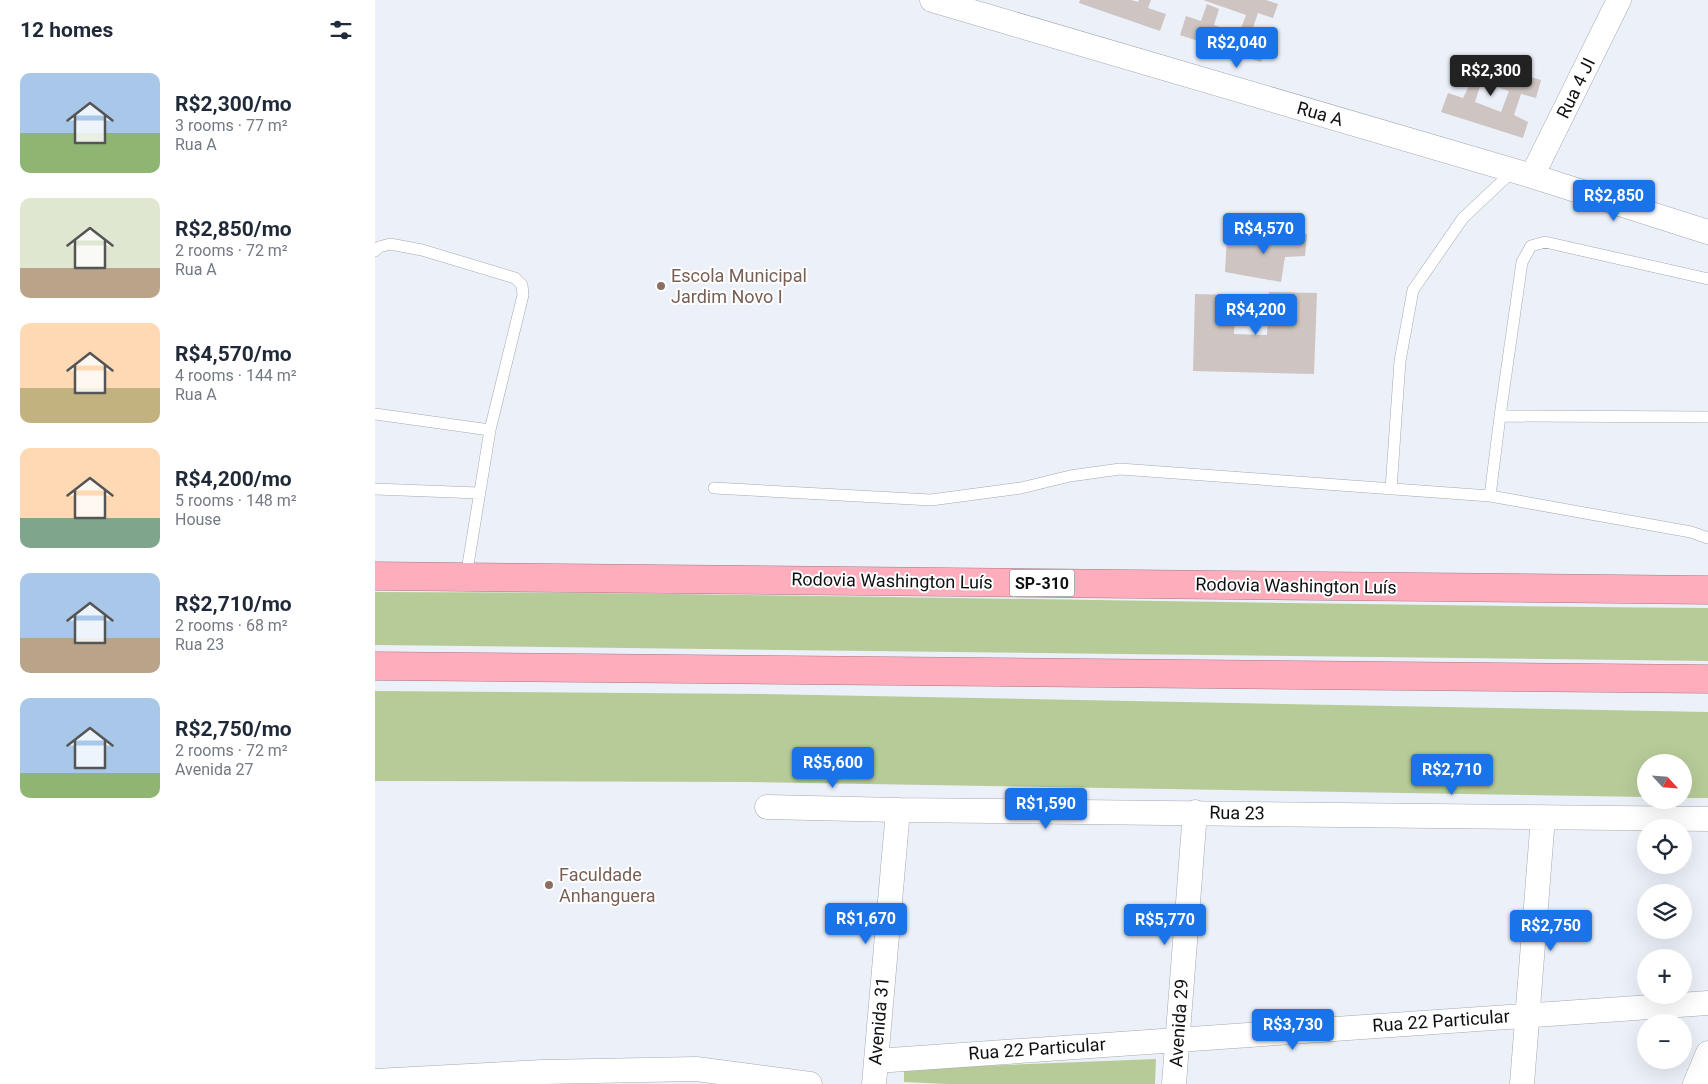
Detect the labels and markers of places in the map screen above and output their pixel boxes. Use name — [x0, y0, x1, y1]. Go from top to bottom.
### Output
pin: R$2,040 — [1191, 27, 1283, 69]
pin: R$2,300 — [1445, 54, 1537, 97]
pin: R$2,850 — [1568, 180, 1660, 222]
pin: R$4,570 — [1218, 212, 1310, 255]
place label: Escola Municipal Jardim Novo I — [671, 265, 807, 307]
marker: Escola Municipal Jardim Novo I — [655, 280, 667, 292]
pin: R$4,200 — [1210, 294, 1302, 336]
pin: R$5,600 — [787, 746, 879, 789]
pin: R$2,710 — [1406, 754, 1498, 796]
pin: R$1,590 — [1000, 788, 1092, 830]
place label: Faculdade Anhanguera — [559, 864, 655, 906]
marker: Faculdade Anhanguera — [543, 879, 555, 891]
pin: R$1,670 — [820, 902, 912, 945]
pin: R$5,770 — [1119, 904, 1211, 946]
pin: R$2,750 — [1505, 910, 1597, 952]
pin: R$3,730 — [1247, 1008, 1339, 1051]

